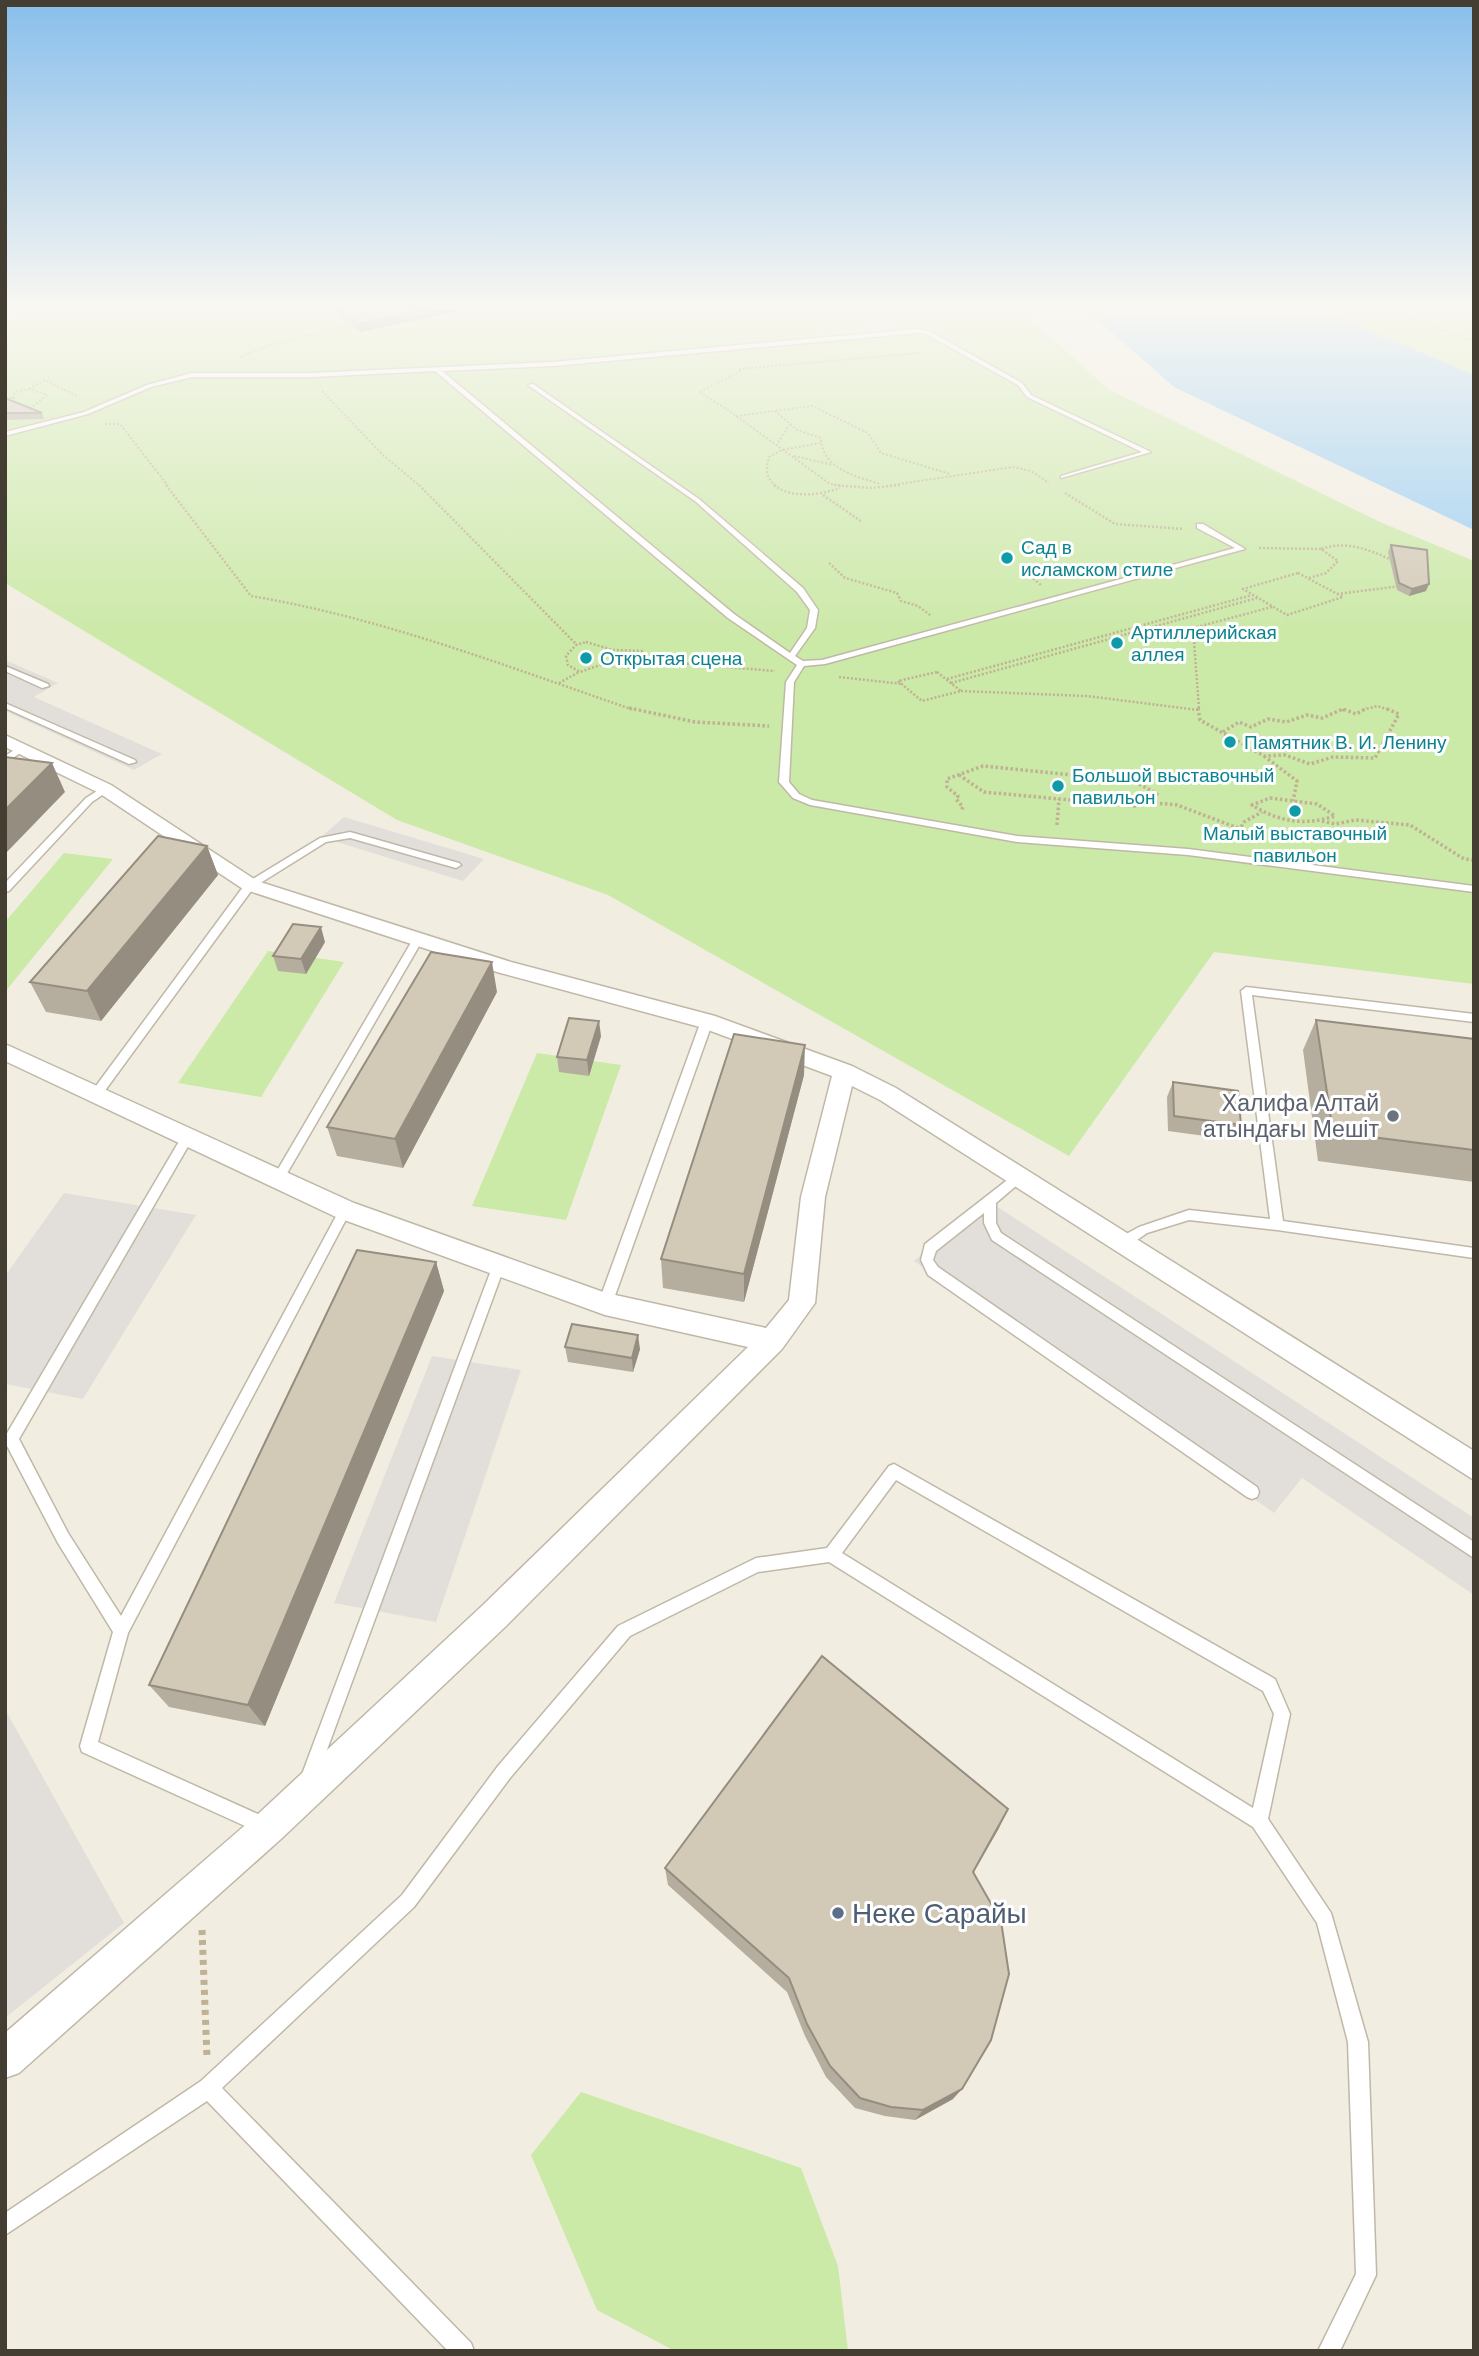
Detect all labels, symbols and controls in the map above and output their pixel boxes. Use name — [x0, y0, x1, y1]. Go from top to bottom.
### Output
place label: Сад в исламском стиле — [1021, 537, 1173, 580]
marker: Сад в исламском стиле — [999, 550, 1015, 566]
place label: Артиллерийская аллея — [1131, 622, 1277, 665]
marker: Артиллерийская аллея — [1109, 635, 1125, 651]
place label: Открытая сцена — [600, 648, 743, 669]
marker: Открытая сцена — [578, 650, 594, 666]
place label: Памятник В. И. Ленину — [1244, 732, 1447, 753]
marker: Памятник В. И. Ленину — [1222, 734, 1238, 750]
place label: Большой выставочный павильон — [1072, 765, 1274, 808]
marker: Большой выставочный павильон — [1050, 778, 1066, 794]
marker: Малый выставочный павильон — [1287, 803, 1303, 819]
place label: Малый выставочный павильон — [1203, 823, 1387, 866]
place label: Халифа Алтай атындағы Мешіт — [1203, 1090, 1379, 1142]
marker: Халифа Алтай атындағы Мешіт — [1385, 1108, 1401, 1124]
place label: Неке Сарайы — [852, 1898, 1027, 1929]
marker: Неке Сарайы — [830, 1905, 846, 1921]

